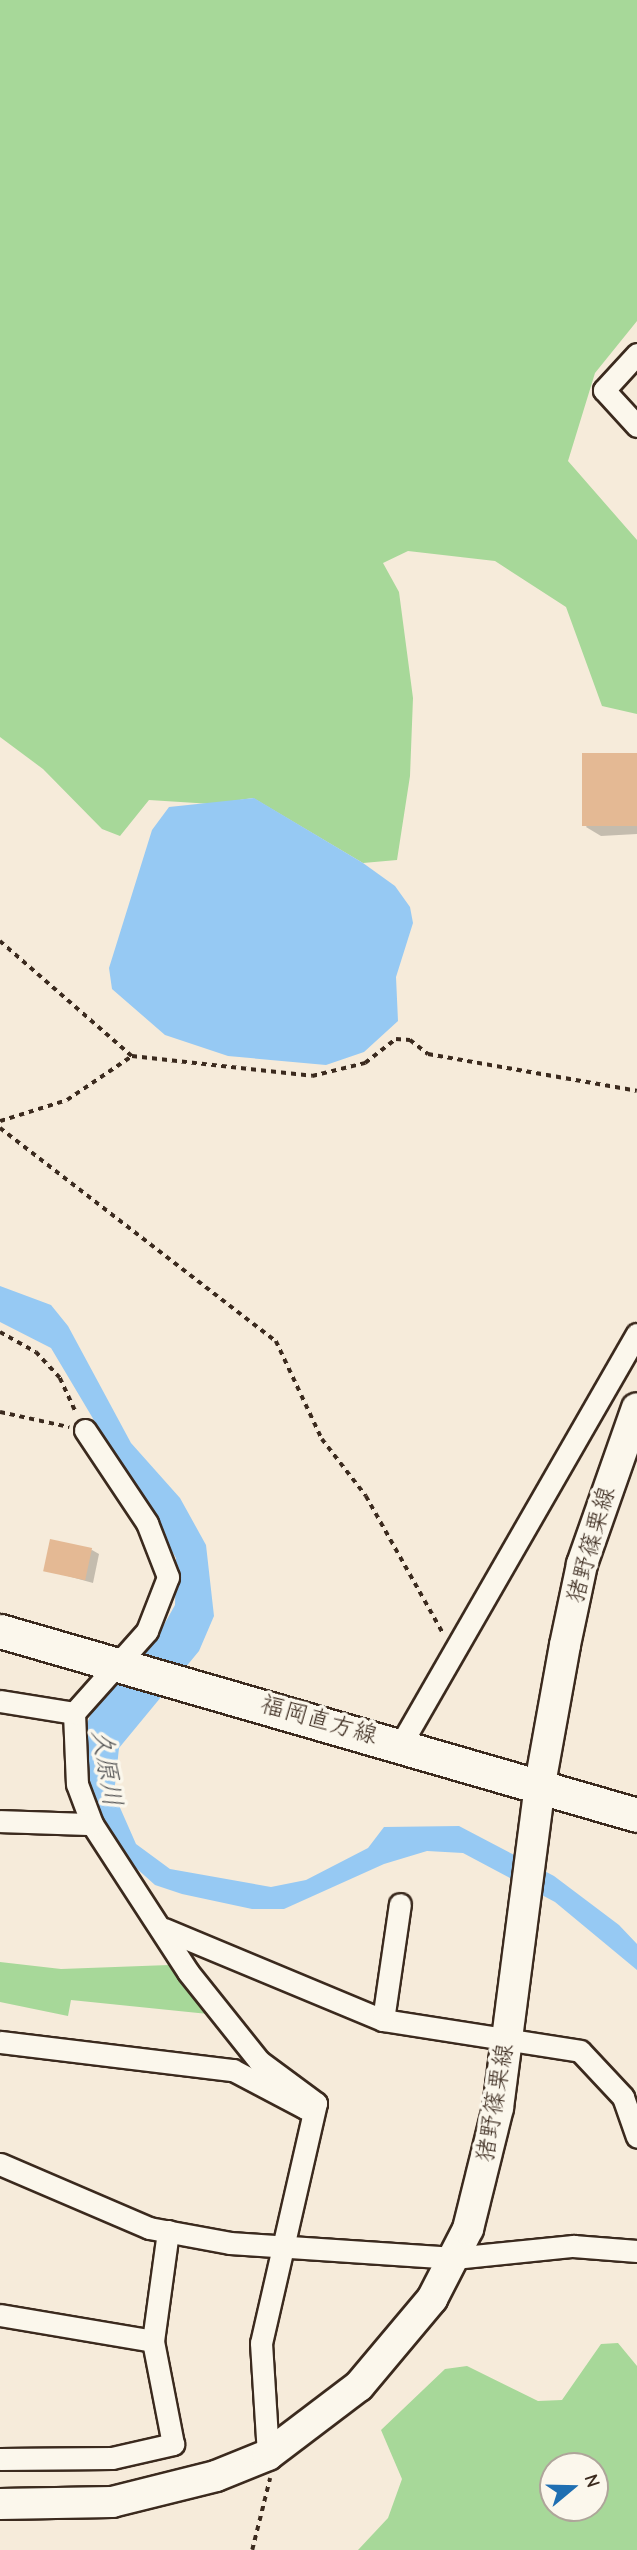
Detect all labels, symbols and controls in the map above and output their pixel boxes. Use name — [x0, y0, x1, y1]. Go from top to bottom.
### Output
street label: 猪野篠栗線 — [561, 1483, 621, 1607]
street label: 福岡直方線 — [257, 1690, 381, 1750]
water label: 久原川 — [84, 1727, 128, 1809]
street label: 猪野篠栗線 — [470, 2041, 520, 2165]
north arrow — [539, 2452, 609, 2522]
text: N — [580, 2471, 604, 2490]

